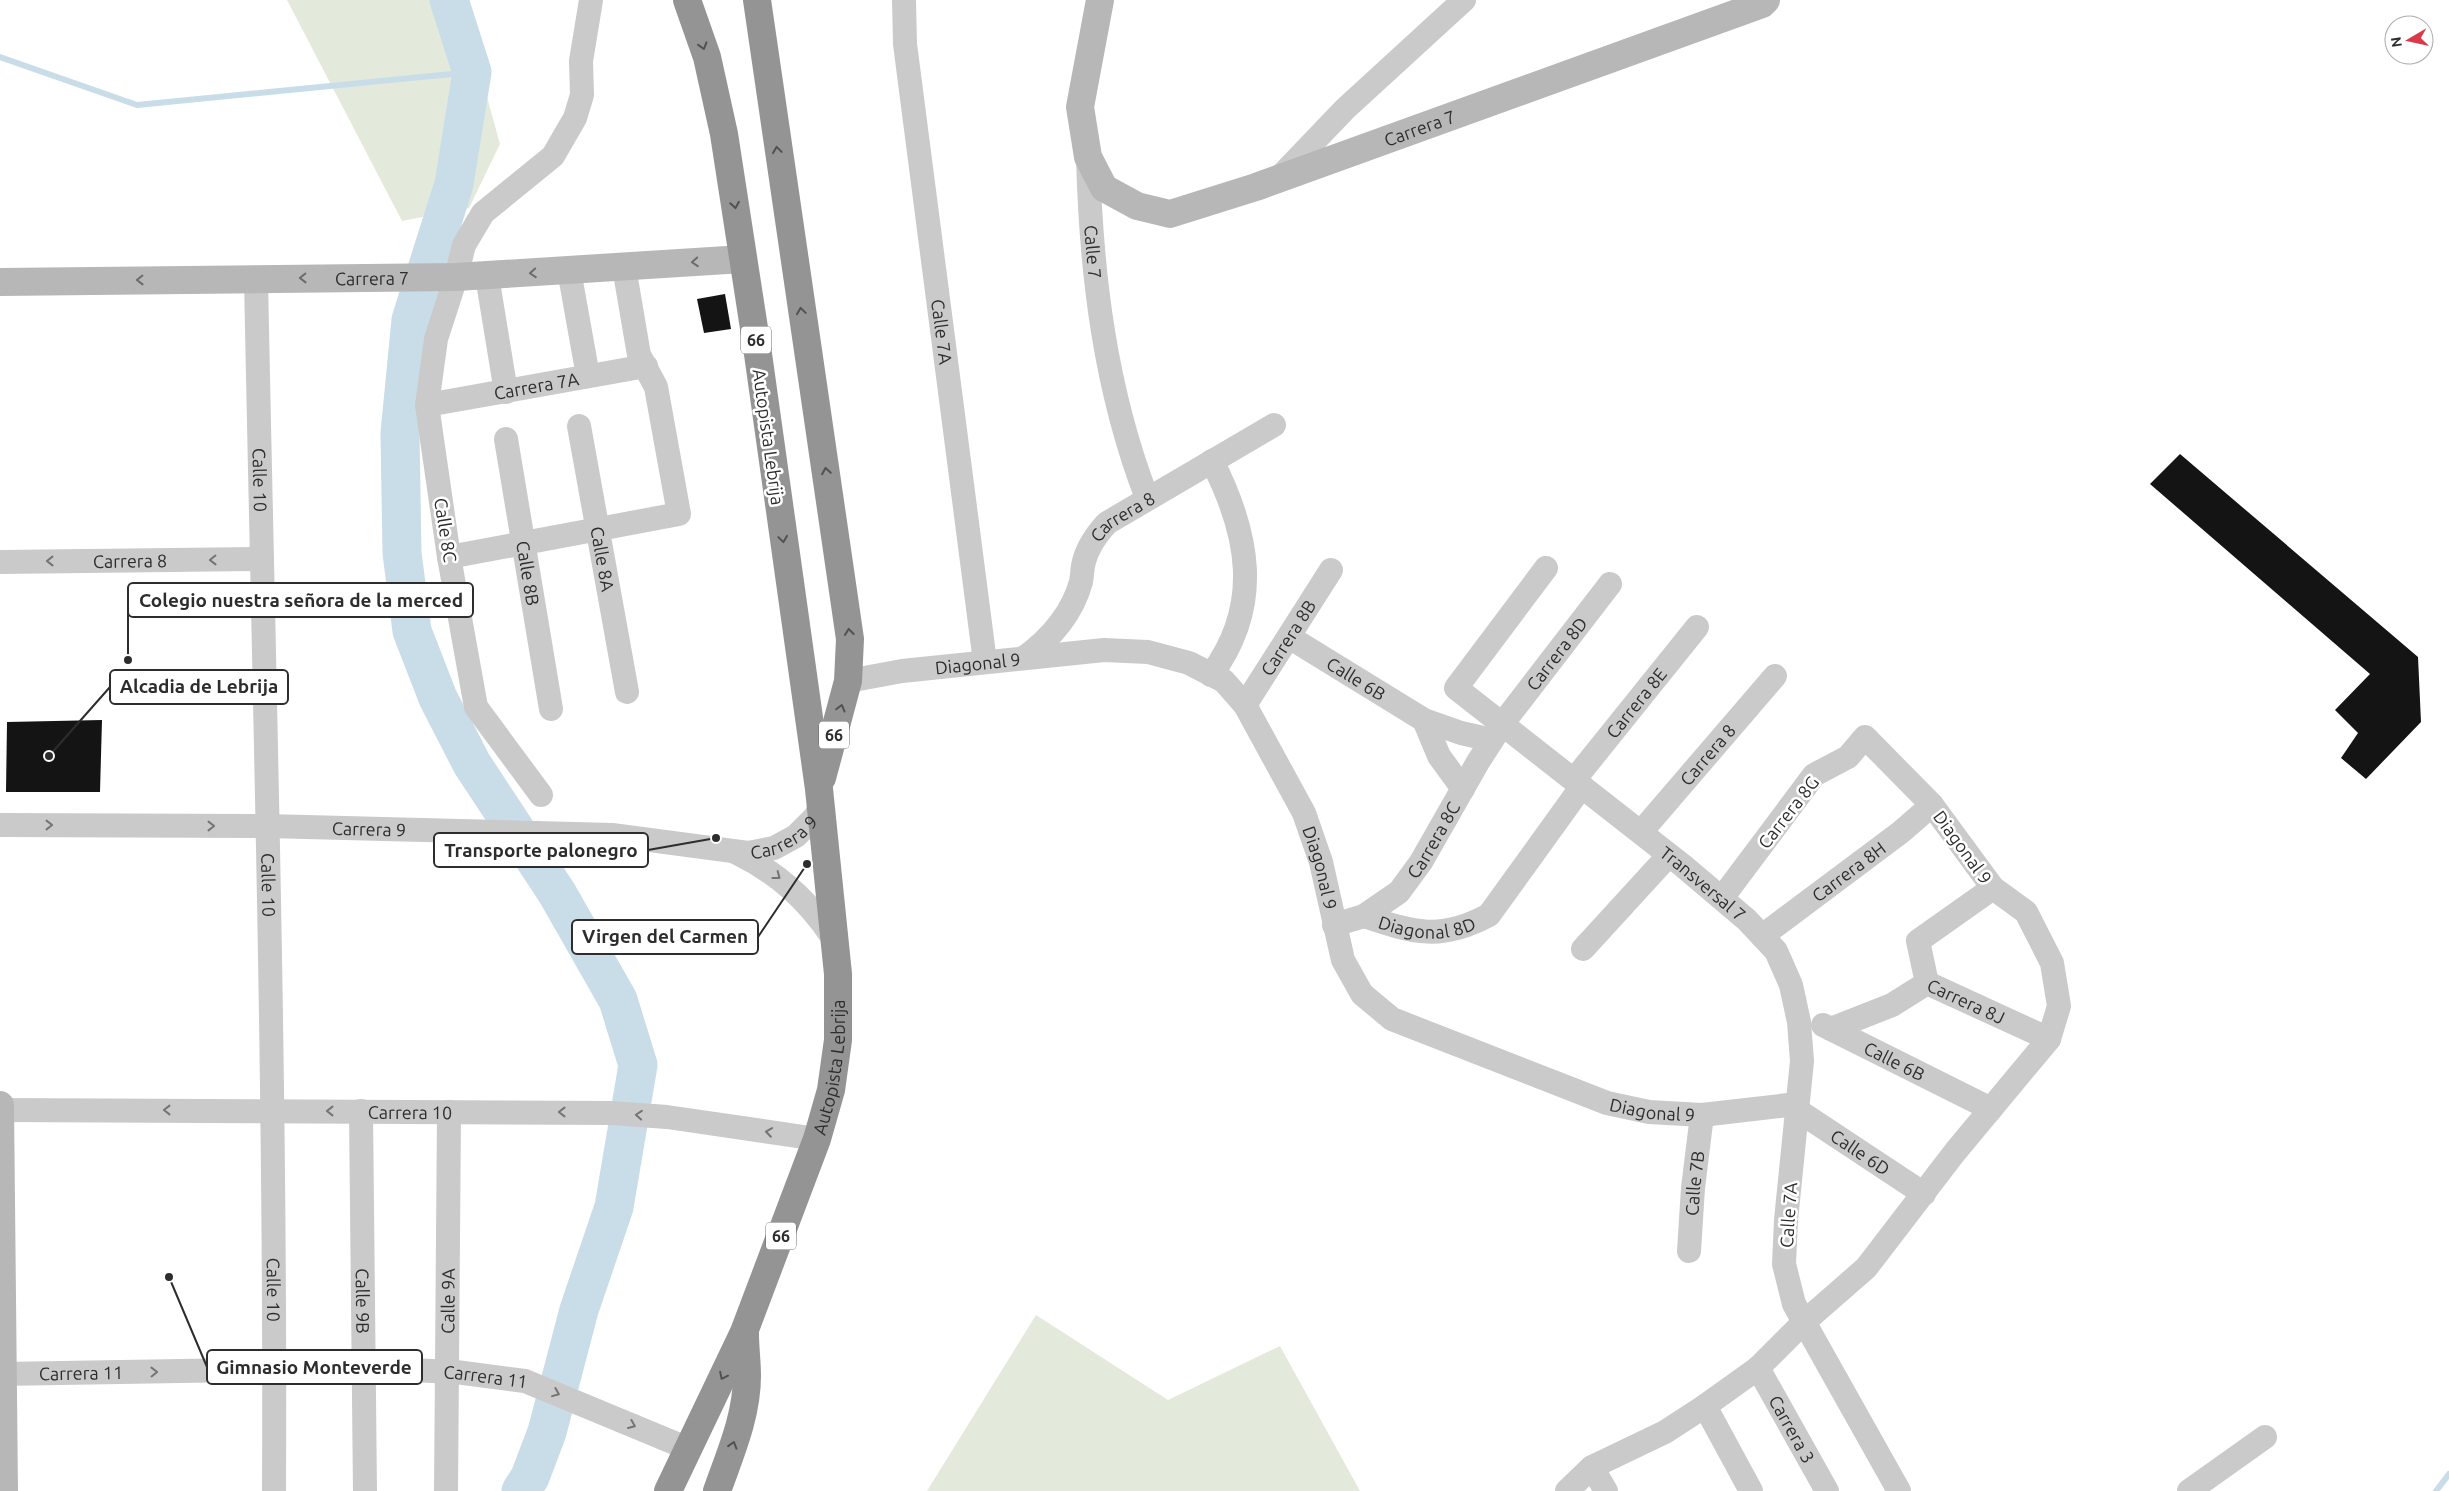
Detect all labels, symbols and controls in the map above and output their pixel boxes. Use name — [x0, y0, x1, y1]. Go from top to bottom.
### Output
north arrow — [2384, 15, 2434, 65]
text: N — [2387, 36, 2405, 48]
one-way arrow — [698, 41, 708, 50]
street label: Carrera 7 — [1381, 106, 1458, 150]
one-way arrow — [773, 146, 783, 154]
one-way arrow — [729, 202, 740, 210]
street label: Calle 7 — [1081, 224, 1106, 280]
one-way arrow — [690, 256, 698, 267]
one-way arrow — [528, 267, 536, 278]
street label: Carrera 7 — [335, 268, 409, 288]
one-way arrow — [298, 273, 306, 283]
one-way arrow — [136, 275, 144, 285]
street label: Calle 7A — [928, 298, 956, 366]
one-way arrow — [796, 306, 807, 314]
road number: 66 — [741, 326, 771, 354]
street label: Carrera 7A — [492, 368, 581, 403]
street label: Autopista Lebrija — [750, 368, 788, 506]
street label: Calle 10 — [250, 448, 271, 512]
one-way arrow — [821, 467, 831, 476]
street label: Carrera 8 — [1086, 487, 1158, 545]
street label: Calle 8C — [431, 496, 461, 564]
street label: Calle 8A — [587, 525, 619, 593]
one-way arrow — [778, 535, 788, 544]
street label: Calle 8B — [513, 539, 544, 607]
street label: Carrera 8 — [93, 550, 167, 571]
one-way arrow — [208, 554, 216, 565]
one-way arrow — [46, 556, 54, 566]
callout: Colegio nuestra señora de la merced — [128, 583, 473, 617]
text: Colegio nuestra señora de la merced — [139, 589, 463, 611]
street label: Carrera 8B — [1257, 596, 1319, 679]
street label: Carrera 8D — [1522, 613, 1591, 694]
one-way arrow — [844, 628, 855, 636]
street label: Diagonal 9 — [934, 649, 1021, 678]
street label: Calle 6B — [1323, 653, 1389, 704]
street label: Carrera 8E — [1602, 664, 1670, 742]
callout: Alcadia de Lebrija — [110, 670, 288, 704]
text: Alcadia de Lebrija — [120, 675, 278, 697]
one-way arrow — [835, 705, 845, 713]
street label: Carrera 8 — [1676, 720, 1739, 789]
road number: 66 — [819, 722, 849, 748]
street label: Carrera 8G — [1754, 772, 1822, 852]
street label: Carrera 8C — [1403, 798, 1463, 882]
street label: Diagonal 9 — [1930, 806, 1996, 888]
street label: Carrera 9 — [749, 811, 821, 862]
street label: Carrera 9 — [332, 818, 406, 840]
one-way arrow — [45, 820, 53, 830]
one-way arrow — [208, 821, 215, 831]
street label: Diagonal 9 — [1299, 823, 1341, 911]
callout: Transporte palonegro — [434, 833, 648, 867]
street label: Carrera 8H — [1808, 837, 1889, 905]
text: Transporte palonegro — [444, 839, 638, 861]
street label: Transversal 7 — [1656, 842, 1750, 925]
street label: Calle 10 — [258, 853, 279, 917]
one-way arrow — [771, 871, 780, 879]
street label: Diagonal 8D — [1376, 912, 1478, 942]
callout: Virgen del Carmen — [572, 920, 758, 954]
text: Virgen del Carmen — [582, 925, 748, 947]
street label: Carrera 8J — [1924, 975, 2008, 1027]
street label: Autopista Lebrija — [809, 999, 848, 1137]
street label: Calle 6B — [1861, 1037, 1928, 1084]
street label: Diagonal 9 — [1608, 1094, 1695, 1125]
street label: Carrera 10 — [368, 1102, 452, 1122]
one-way arrow — [163, 1105, 170, 1115]
one-way arrow — [325, 1106, 333, 1116]
one-way arrow — [558, 1107, 566, 1117]
one-way arrow — [635, 1110, 643, 1121]
street label: Calle 6D — [1827, 1125, 1894, 1179]
one-way arrow — [764, 1128, 773, 1138]
street label: Calle 7B — [1681, 1149, 1708, 1216]
street label: Calle 7A — [1776, 1181, 1800, 1248]
road number: 66 — [766, 1222, 796, 1250]
street label: Calle 10 — [264, 1258, 284, 1322]
street label: Calle 9B — [353, 1268, 373, 1334]
street label: Calle 9A — [437, 1268, 458, 1334]
callout: Gimnasio Monteverde — [207, 1350, 422, 1384]
text: Gimnasio Monteverde — [216, 1356, 412, 1378]
street label: Carrera 11 — [443, 1361, 529, 1391]
street label: Carrera 11 — [39, 1362, 123, 1383]
one-way arrow — [150, 1366, 158, 1377]
one-way arrow — [719, 1371, 730, 1380]
one-way arrow — [551, 1387, 560, 1398]
street label: Carrera 3 — [1765, 1392, 1819, 1466]
one-way arrow — [627, 1419, 636, 1429]
one-way arrow — [728, 1442, 738, 1450]

